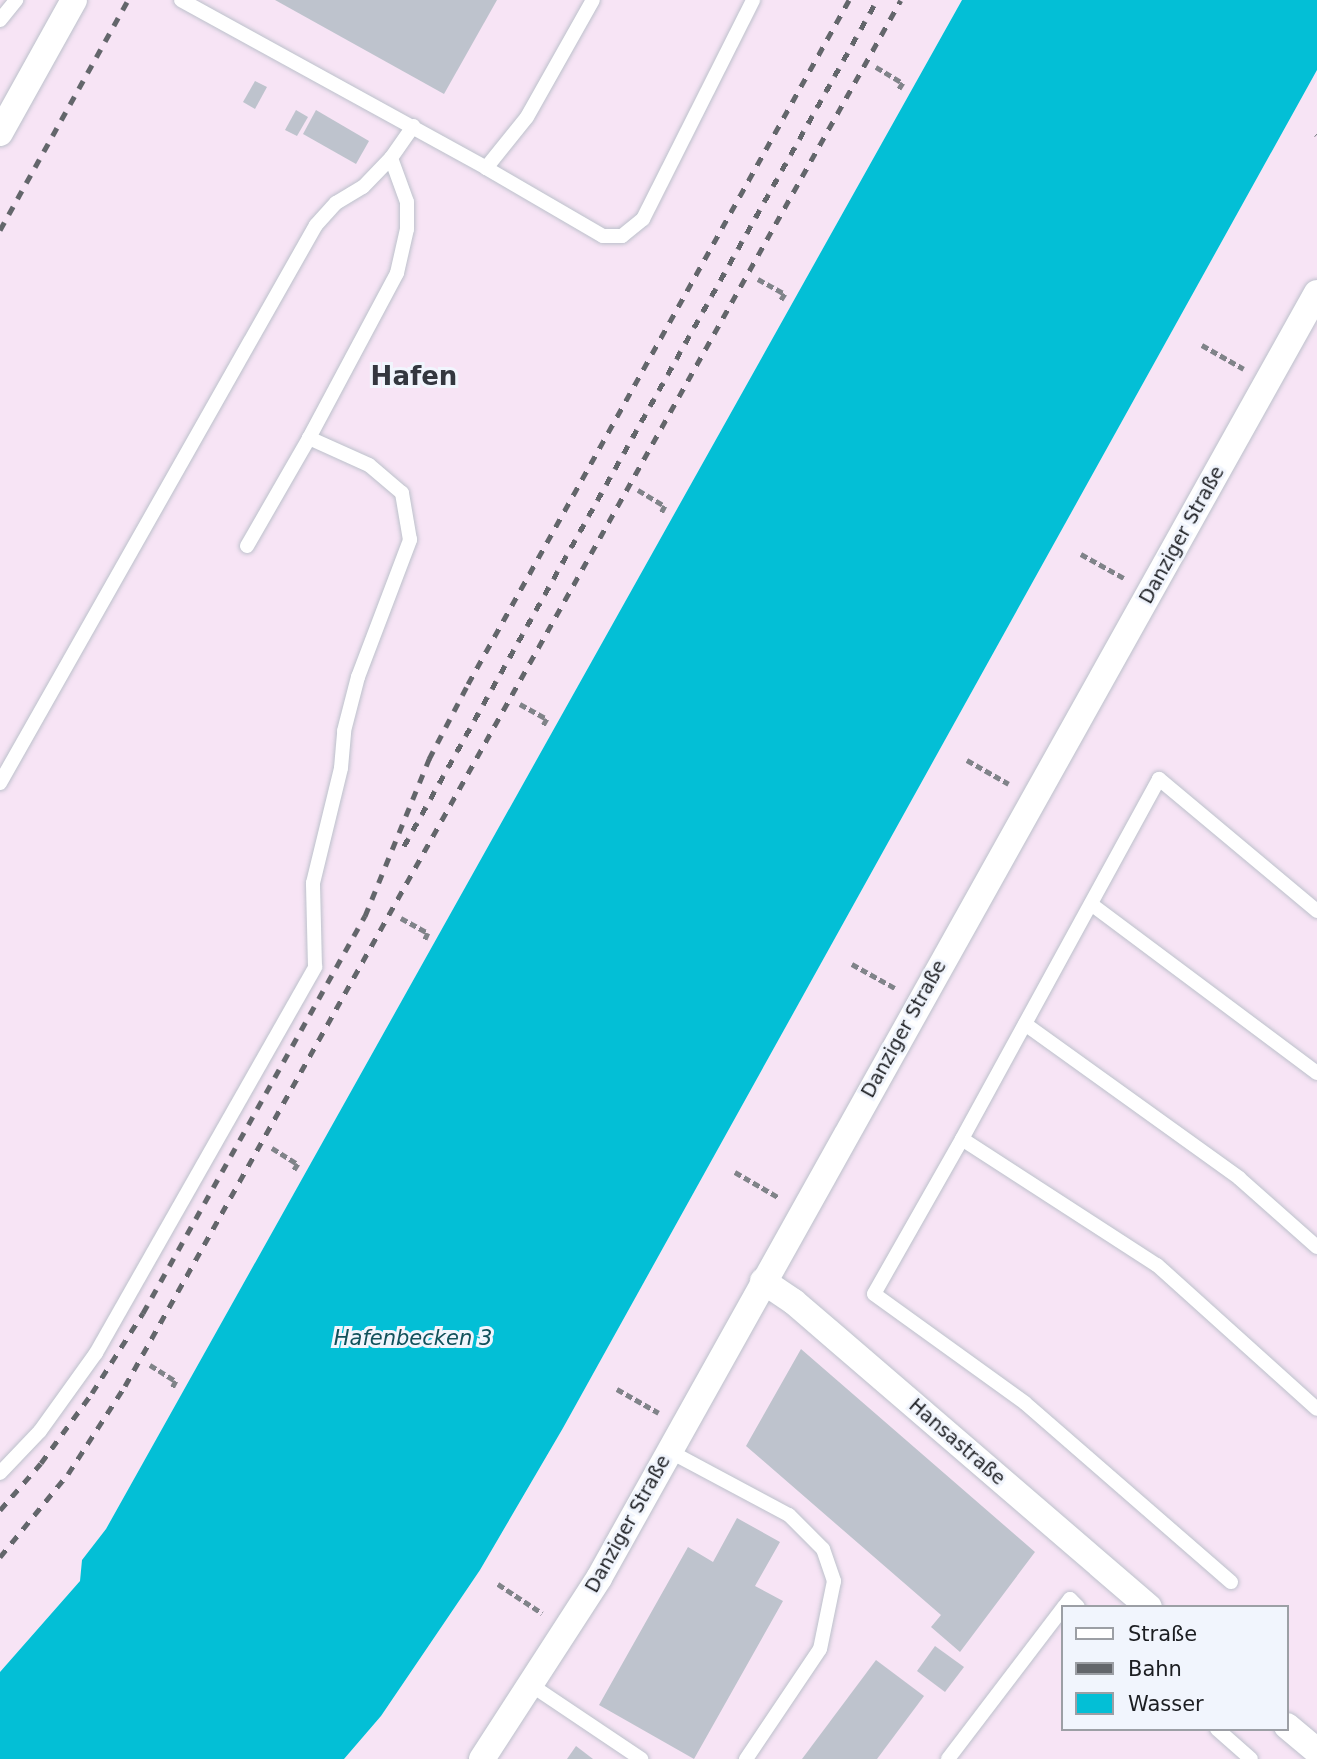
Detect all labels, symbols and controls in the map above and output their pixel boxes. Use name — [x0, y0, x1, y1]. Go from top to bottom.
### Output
district label: Hafen — [371, 361, 457, 393]
street label: Danziger Straße — [1135, 462, 1229, 608]
street label: Danziger Straße — [857, 956, 951, 1102]
water label: Hafenbecken 3 — [334, 1325, 492, 1351]
street label: Hansastraße — [904, 1394, 1010, 1490]
street label: Danziger Straße — [581, 1451, 675, 1597]
legend — [1062, 1605, 1289, 1731]
text: Straße — [1128, 1622, 1197, 1646]
text: Bahn — [1128, 1657, 1182, 1681]
text: Wasser — [1128, 1692, 1204, 1716]

